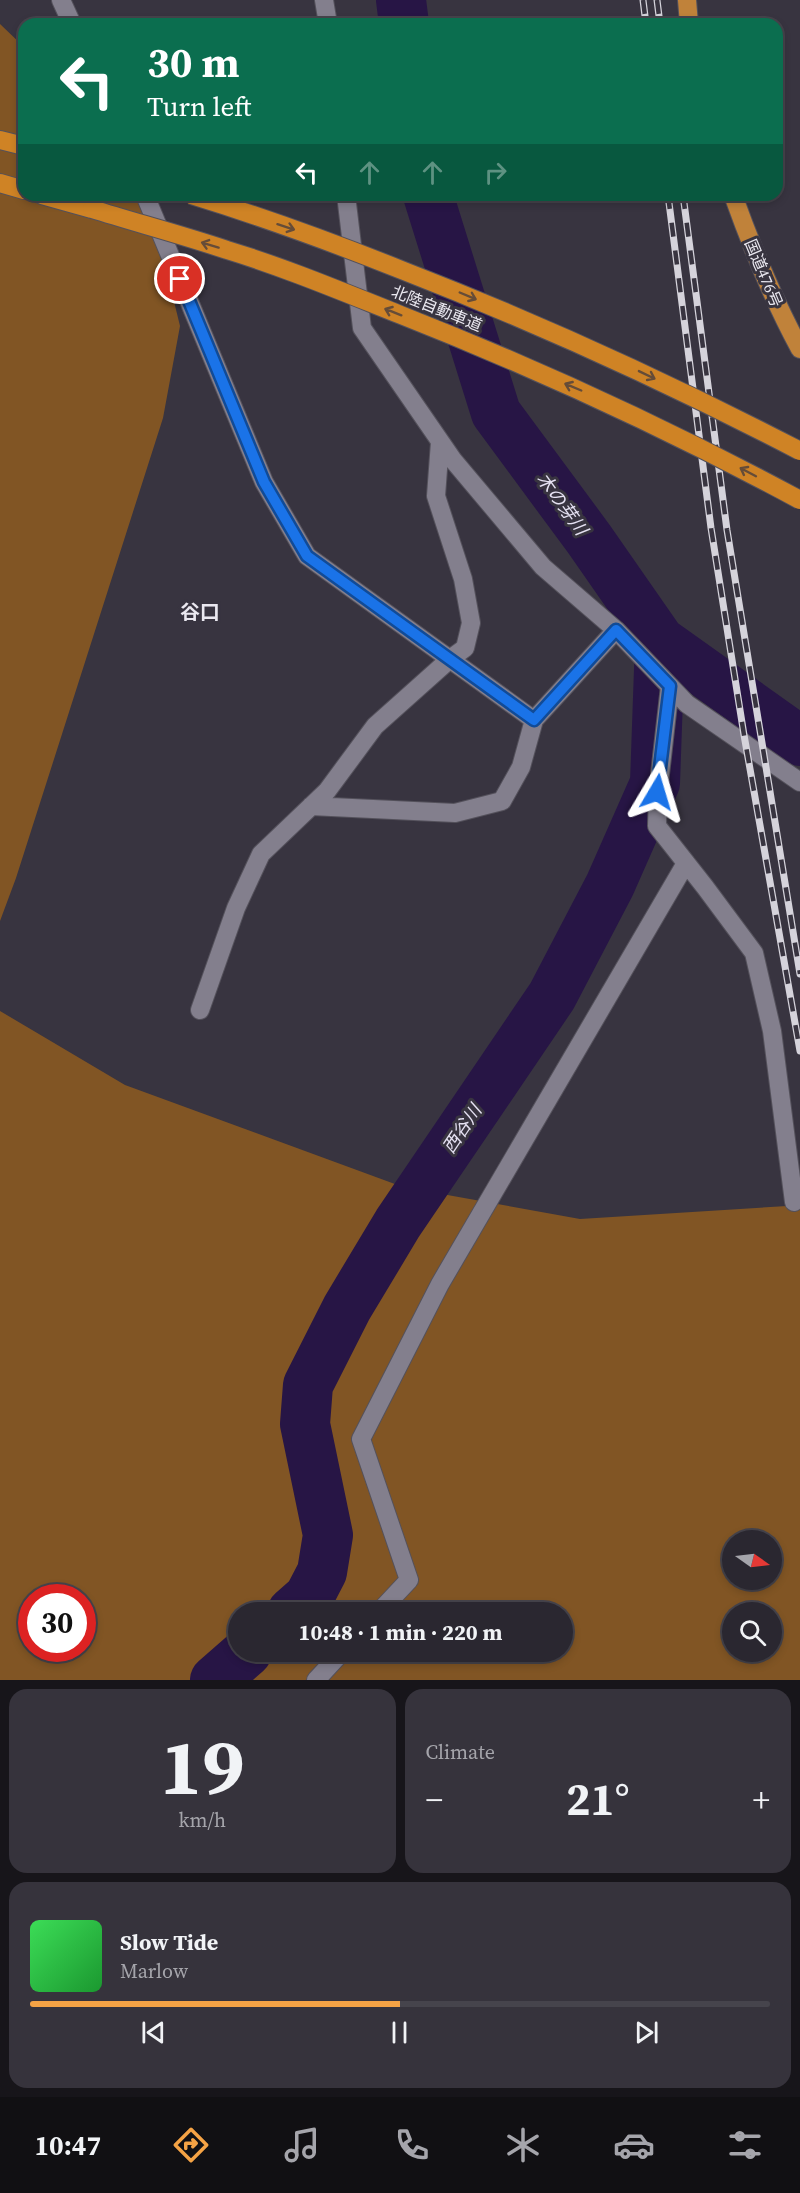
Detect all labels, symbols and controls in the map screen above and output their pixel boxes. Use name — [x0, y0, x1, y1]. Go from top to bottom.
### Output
text: 30 m — [147, 33, 240, 91]
icon: left — [48, 42, 126, 120]
text: Turn left — [147, 88, 251, 125]
icon: left — [290, 156, 323, 189]
icon: ahead — [353, 156, 386, 189]
icon: ahead — [416, 156, 449, 189]
icon: right — [479, 156, 512, 189]
one-way arrow — [276, 222, 295, 233]
street label: 国道476号 — [740, 236, 788, 310]
one-way arrow — [201, 239, 220, 250]
pin — [154, 253, 205, 304]
icon: arrive — [163, 262, 196, 295]
street label: 北陸自動車道 — [388, 280, 486, 336]
one-way arrow — [459, 291, 477, 302]
one-way arrow — [385, 306, 403, 317]
one-way arrow — [637, 369, 655, 381]
one-way arrow — [565, 381, 583, 392]
one-way arrow — [740, 466, 758, 477]
water label: 木の芽川 — [531, 467, 595, 542]
district label: 谷口 — [180, 598, 220, 626]
position arrow — [625, 760, 689, 824]
water label: 西谷川 — [436, 1098, 488, 1158]
north arrow — [722, 1530, 782, 1590]
map controls — [722, 1530, 782, 1662]
speed limit sign: 30 — [18, 1584, 96, 1662]
button: search — [722, 1602, 782, 1662]
text: 10:48 · 1 min · 220 m — [299, 1617, 502, 1647]
text: 19 — [160, 1713, 245, 1820]
text: Climate — [426, 1738, 495, 1766]
text: 21° — [566, 1768, 630, 1830]
text: − — [426, 1777, 443, 1822]
text: + — [752, 1777, 770, 1822]
text: km/h — [178, 1806, 226, 1834]
text: Slow Tide — [120, 1927, 218, 1957]
text: Marlow — [120, 1957, 188, 1985]
icon: previous — [137, 2016, 170, 2049]
icon: pause — [383, 2016, 416, 2049]
icon: next — [630, 2016, 663, 2049]
icon: directions — [170, 2124, 212, 2166]
icon: music — [281, 2124, 323, 2166]
icon: phone — [391, 2124, 433, 2166]
icon: climate — [502, 2124, 544, 2166]
icon: car — [613, 2124, 655, 2166]
icon: filters — [724, 2124, 766, 2166]
text: 10:47 — [34, 2127, 101, 2164]

